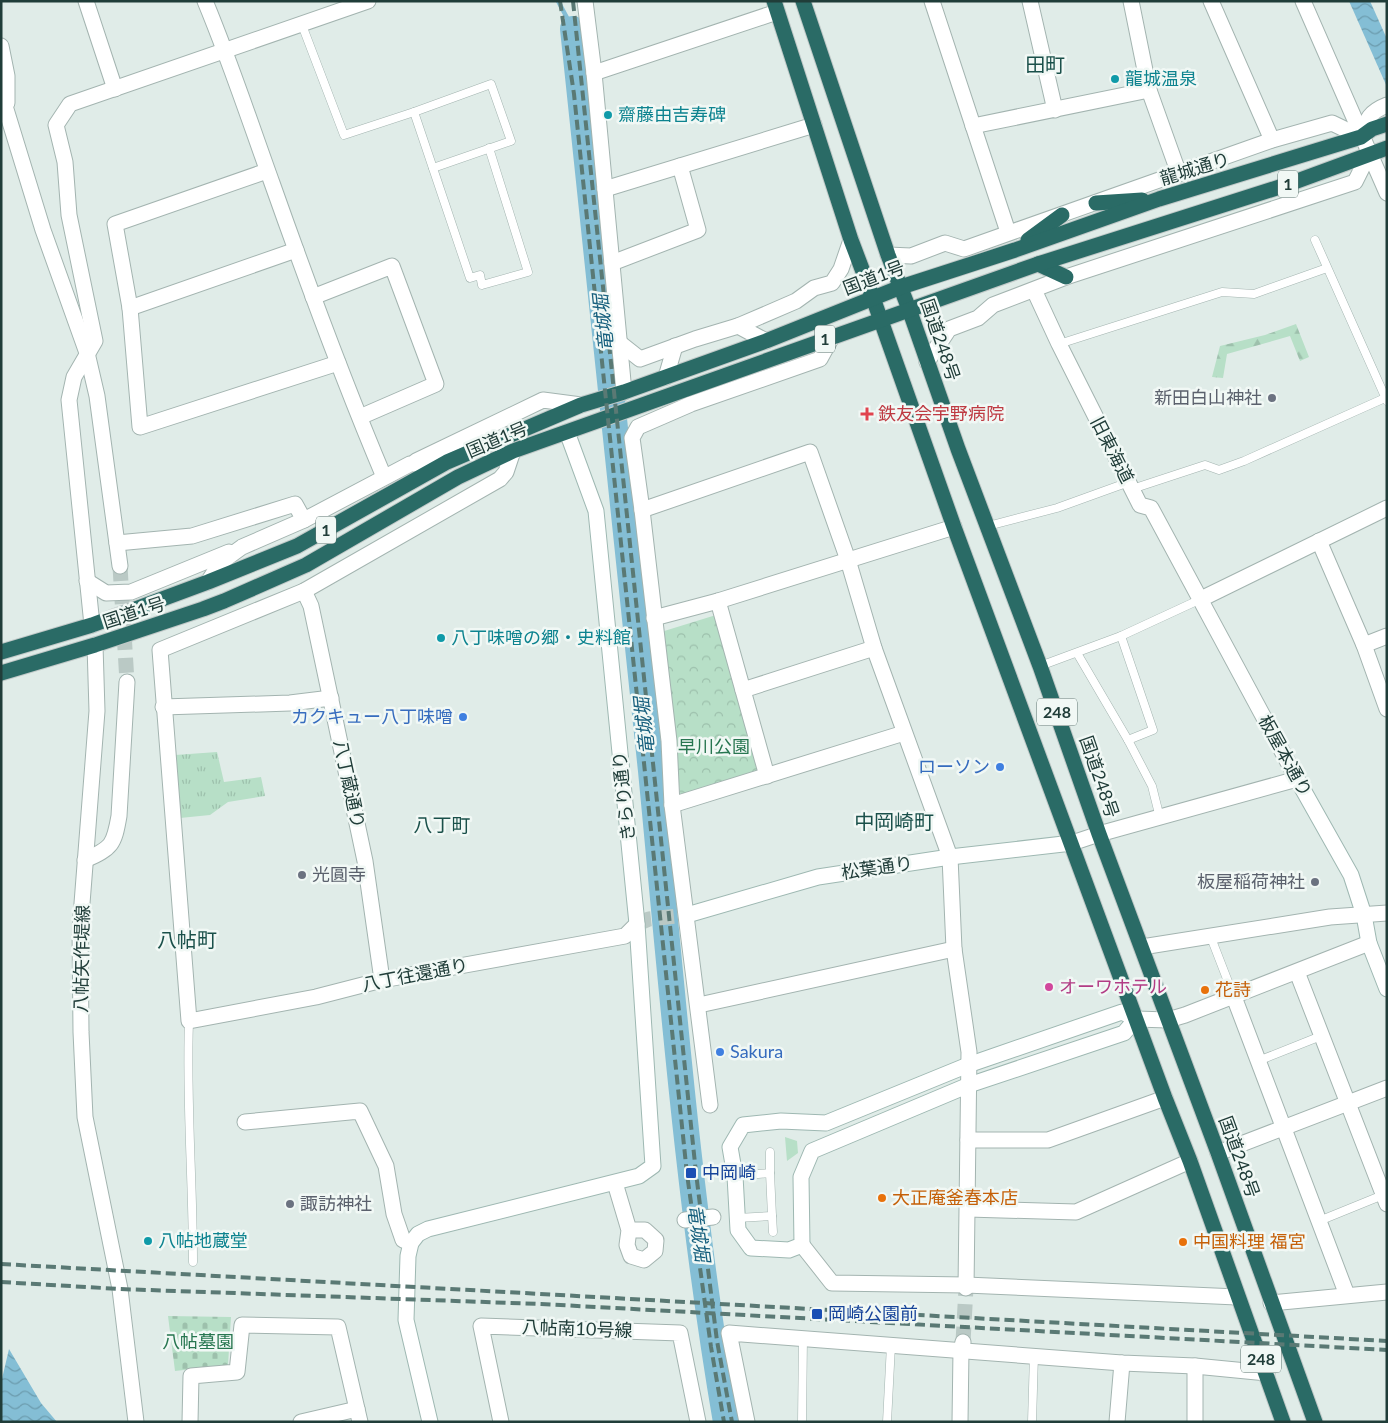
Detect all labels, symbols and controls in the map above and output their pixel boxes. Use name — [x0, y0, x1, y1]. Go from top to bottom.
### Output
district label: 田町 — [1025, 52, 1065, 76]
place label: 龍城温泉 — [1125, 67, 1197, 89]
marker: 龍城温泉 — [1109, 73, 1121, 85]
place label: 齋藤由吉寿碑 — [618, 103, 726, 125]
marker: 齋藤由吉寿碑 — [602, 109, 614, 121]
street label: 龍城通り — [1157, 147, 1232, 189]
road number: 1 — [1278, 170, 1298, 198]
street label: 国道1号 — [840, 255, 908, 299]
water label: 竜城堀 — [588, 291, 617, 353]
street label: 国道248号 — [917, 296, 965, 384]
road number: 1 — [815, 326, 835, 352]
place label: 新田白山神社 — [1154, 386, 1262, 408]
marker: 新田白山神社 — [1266, 392, 1278, 404]
place label: 鉄友会宇野病院 — [878, 402, 1004, 424]
marker: 鉄友会宇野病院 — [860, 407, 874, 421]
street label: 旧東海道 — [1087, 412, 1139, 487]
street label: 国道1号 — [463, 416, 531, 462]
road number: 1 — [316, 516, 336, 544]
street label: 国道1号 — [100, 592, 168, 632]
place label: 八丁味噌の郷・史料館 — [451, 626, 631, 648]
marker: 八丁味噌の郷・史料館 — [435, 632, 447, 644]
water label: 竜城堀 — [629, 694, 658, 756]
road number: 248 — [1037, 699, 1077, 726]
place label: カクキュー八丁味噌 — [291, 705, 453, 727]
marker: カクキュー八丁味噌 — [457, 711, 469, 723]
street label: 板屋本通り — [1254, 711, 1317, 800]
street label: 国道248号 — [1076, 733, 1124, 821]
park label: 早川公園 — [678, 735, 750, 757]
street label: 八丁蔵通り — [330, 737, 370, 830]
street label: きらり通り — [607, 750, 639, 842]
place label: ローソン — [918, 755, 990, 777]
marker: ローソン — [994, 761, 1006, 773]
district label: 中岡崎町 — [854, 809, 934, 833]
district label: 八丁町 — [413, 813, 471, 836]
street label: 松葉通り — [840, 851, 914, 883]
place label: 光圓寺 — [312, 863, 366, 885]
marker: 光圓寺 — [296, 869, 308, 881]
place label: 板屋稲荷神社 — [1197, 870, 1305, 892]
marker: 板屋稲荷神社 — [1309, 876, 1321, 888]
street label: 八帖矢作堤線 — [69, 905, 93, 1013]
district label: 八帖町 — [157, 927, 217, 951]
street label: 八丁往還通り — [360, 953, 470, 995]
place label: オーワホテル — [1059, 975, 1167, 997]
place label: 花詩 — [1215, 978, 1251, 1000]
marker: オーワホテル — [1043, 981, 1055, 993]
marker: 花詩 — [1199, 984, 1211, 996]
place label: Sakura — [730, 1040, 783, 1062]
marker: Sakura — [714, 1046, 726, 1058]
street label: 国道248号 — [1215, 1113, 1265, 1201]
place label: 中岡崎 — [702, 1161, 756, 1183]
marker: 中岡崎 — [684, 1166, 698, 1180]
place label: 大正庵釜春本店 — [892, 1186, 1018, 1208]
place label: 諏訪神社 — [300, 1192, 372, 1214]
marker: 大正庵釜春本店 — [876, 1192, 888, 1204]
marker: 諏訪神社 — [284, 1198, 296, 1210]
water label: 竜城堀 — [684, 1203, 715, 1266]
place label: 八帖地蔵堂 — [158, 1229, 248, 1251]
place label: 中国料理 福宮 — [1193, 1230, 1306, 1252]
marker: 八帖地蔵堂 — [142, 1235, 154, 1247]
marker: 中国料理 福宮 — [1177, 1236, 1189, 1248]
place label: 岡崎公園前 — [828, 1302, 918, 1324]
marker: 岡崎公園前 — [810, 1307, 824, 1321]
street label: 八帖南10号線 — [521, 1315, 633, 1341]
park label: 八帖墓園 — [162, 1330, 234, 1352]
road number: 248 — [1241, 1346, 1281, 1372]

